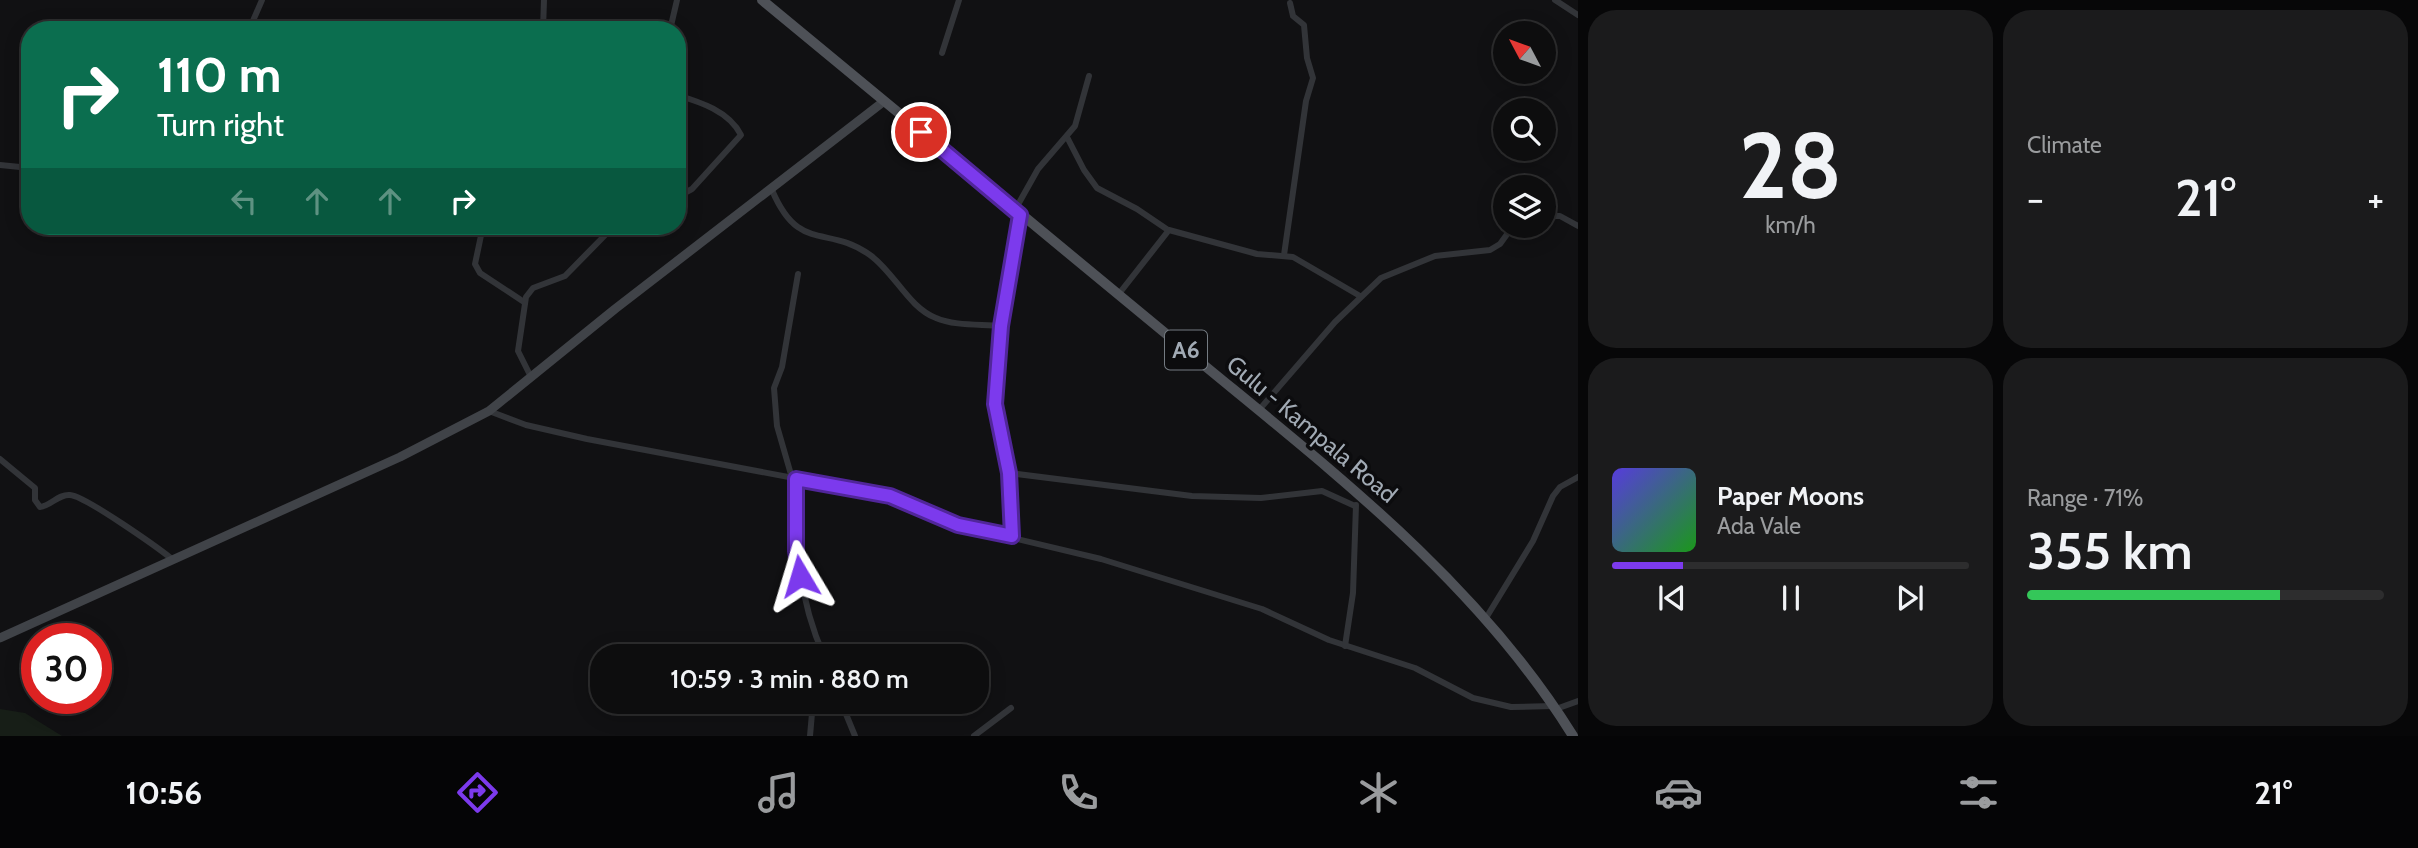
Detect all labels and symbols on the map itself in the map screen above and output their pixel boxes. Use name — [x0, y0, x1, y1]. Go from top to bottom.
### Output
north arrow — [1493, 21, 1556, 84]
pin — [891, 102, 951, 162]
road number: A6 — [1165, 330, 1207, 370]
street label: Gulu - Kampala Road — [1221, 349, 1403, 509]
position arrow — [763, 539, 837, 613]
speed limit sign: 30 — [21, 623, 112, 714]

